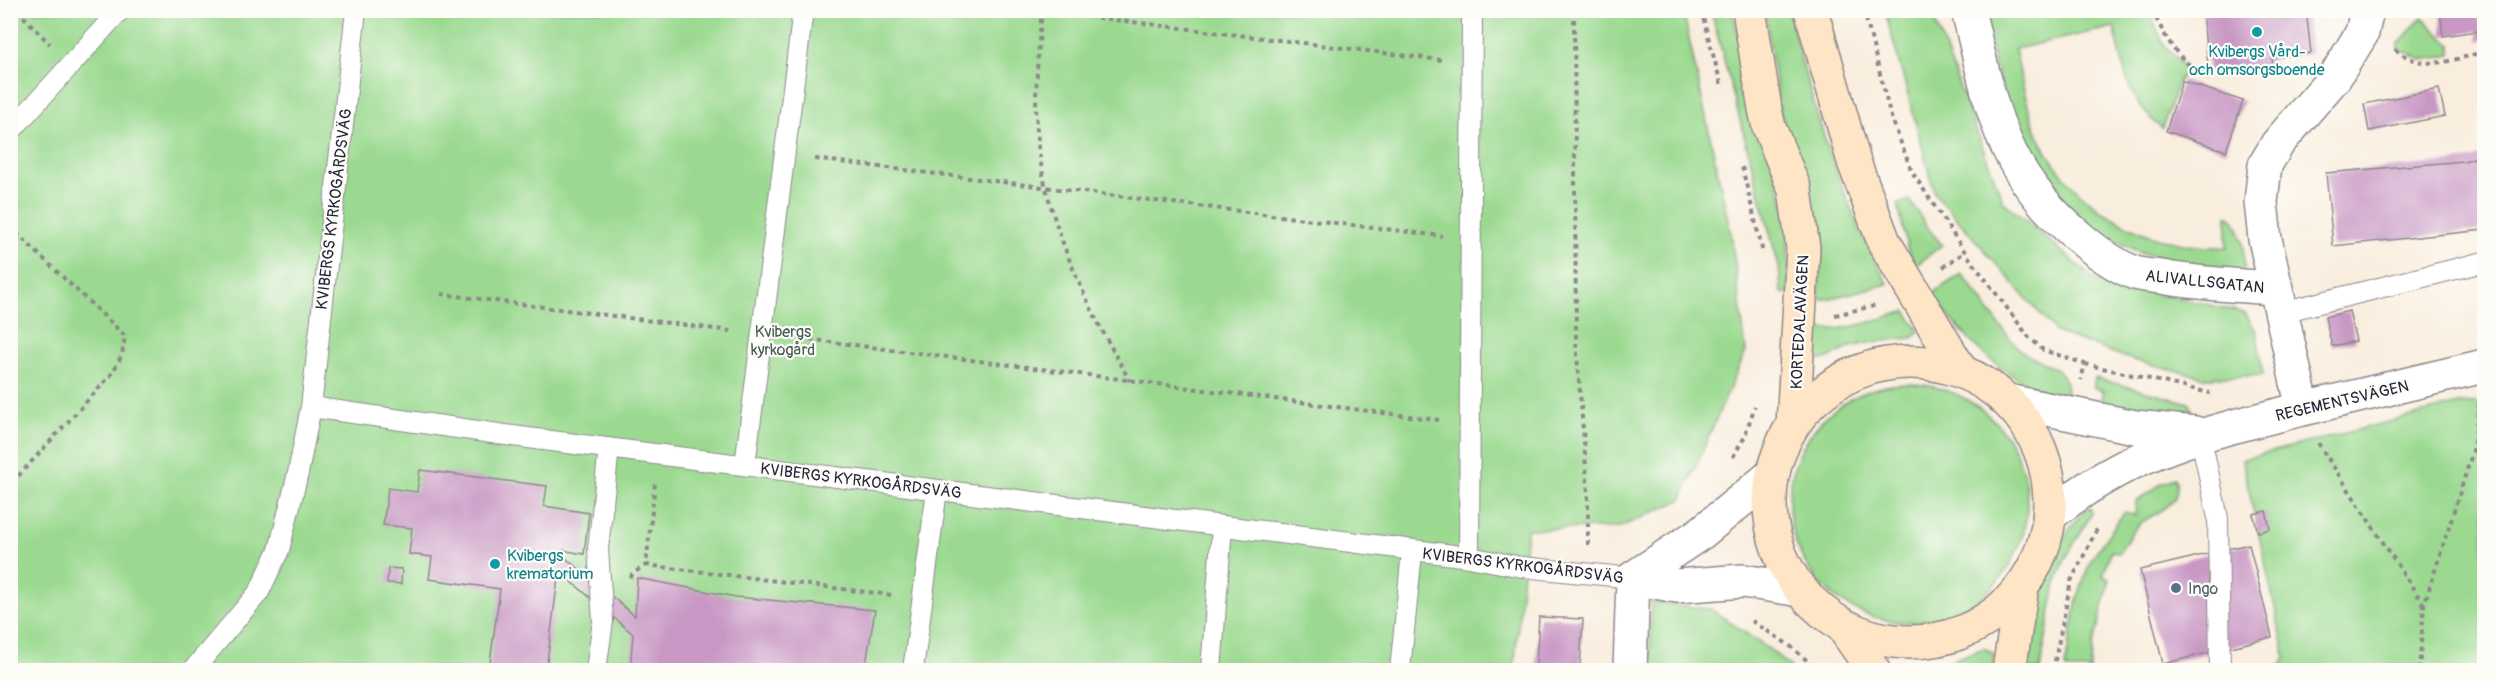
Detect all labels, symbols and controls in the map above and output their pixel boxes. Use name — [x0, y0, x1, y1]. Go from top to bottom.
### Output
marker: Kvibergs Vård- och omsorgsboende — [2250, 25, 2264, 39]
place label: Kvibergs Vård- och omsorgsboende — [2189, 42, 2325, 80]
street label: KVIBERGS KYRKOGÅRDSVÄG — [311, 107, 356, 311]
street label: KORTEDALAVÄGEN — [1786, 254, 1814, 390]
street label: ALIVALLSGATAN — [2144, 266, 2265, 298]
park label: Kvibergs kyrkogård — [751, 322, 815, 360]
street label: REGEMENTSVÄGEN — [2274, 376, 2411, 426]
street label: KVIBERGS KYRKOGÅRDSVÄG — [759, 458, 963, 503]
street label: KVIBERGS KYRKOGÅRDSVÄG — [1421, 543, 1625, 588]
place label: Kvibergs krematorium — [507, 546, 593, 584]
marker: Kvibergs krematorium — [488, 557, 502, 571]
place label: Ingo — [2188, 579, 2219, 599]
marker: Ingo — [2169, 581, 2183, 595]

